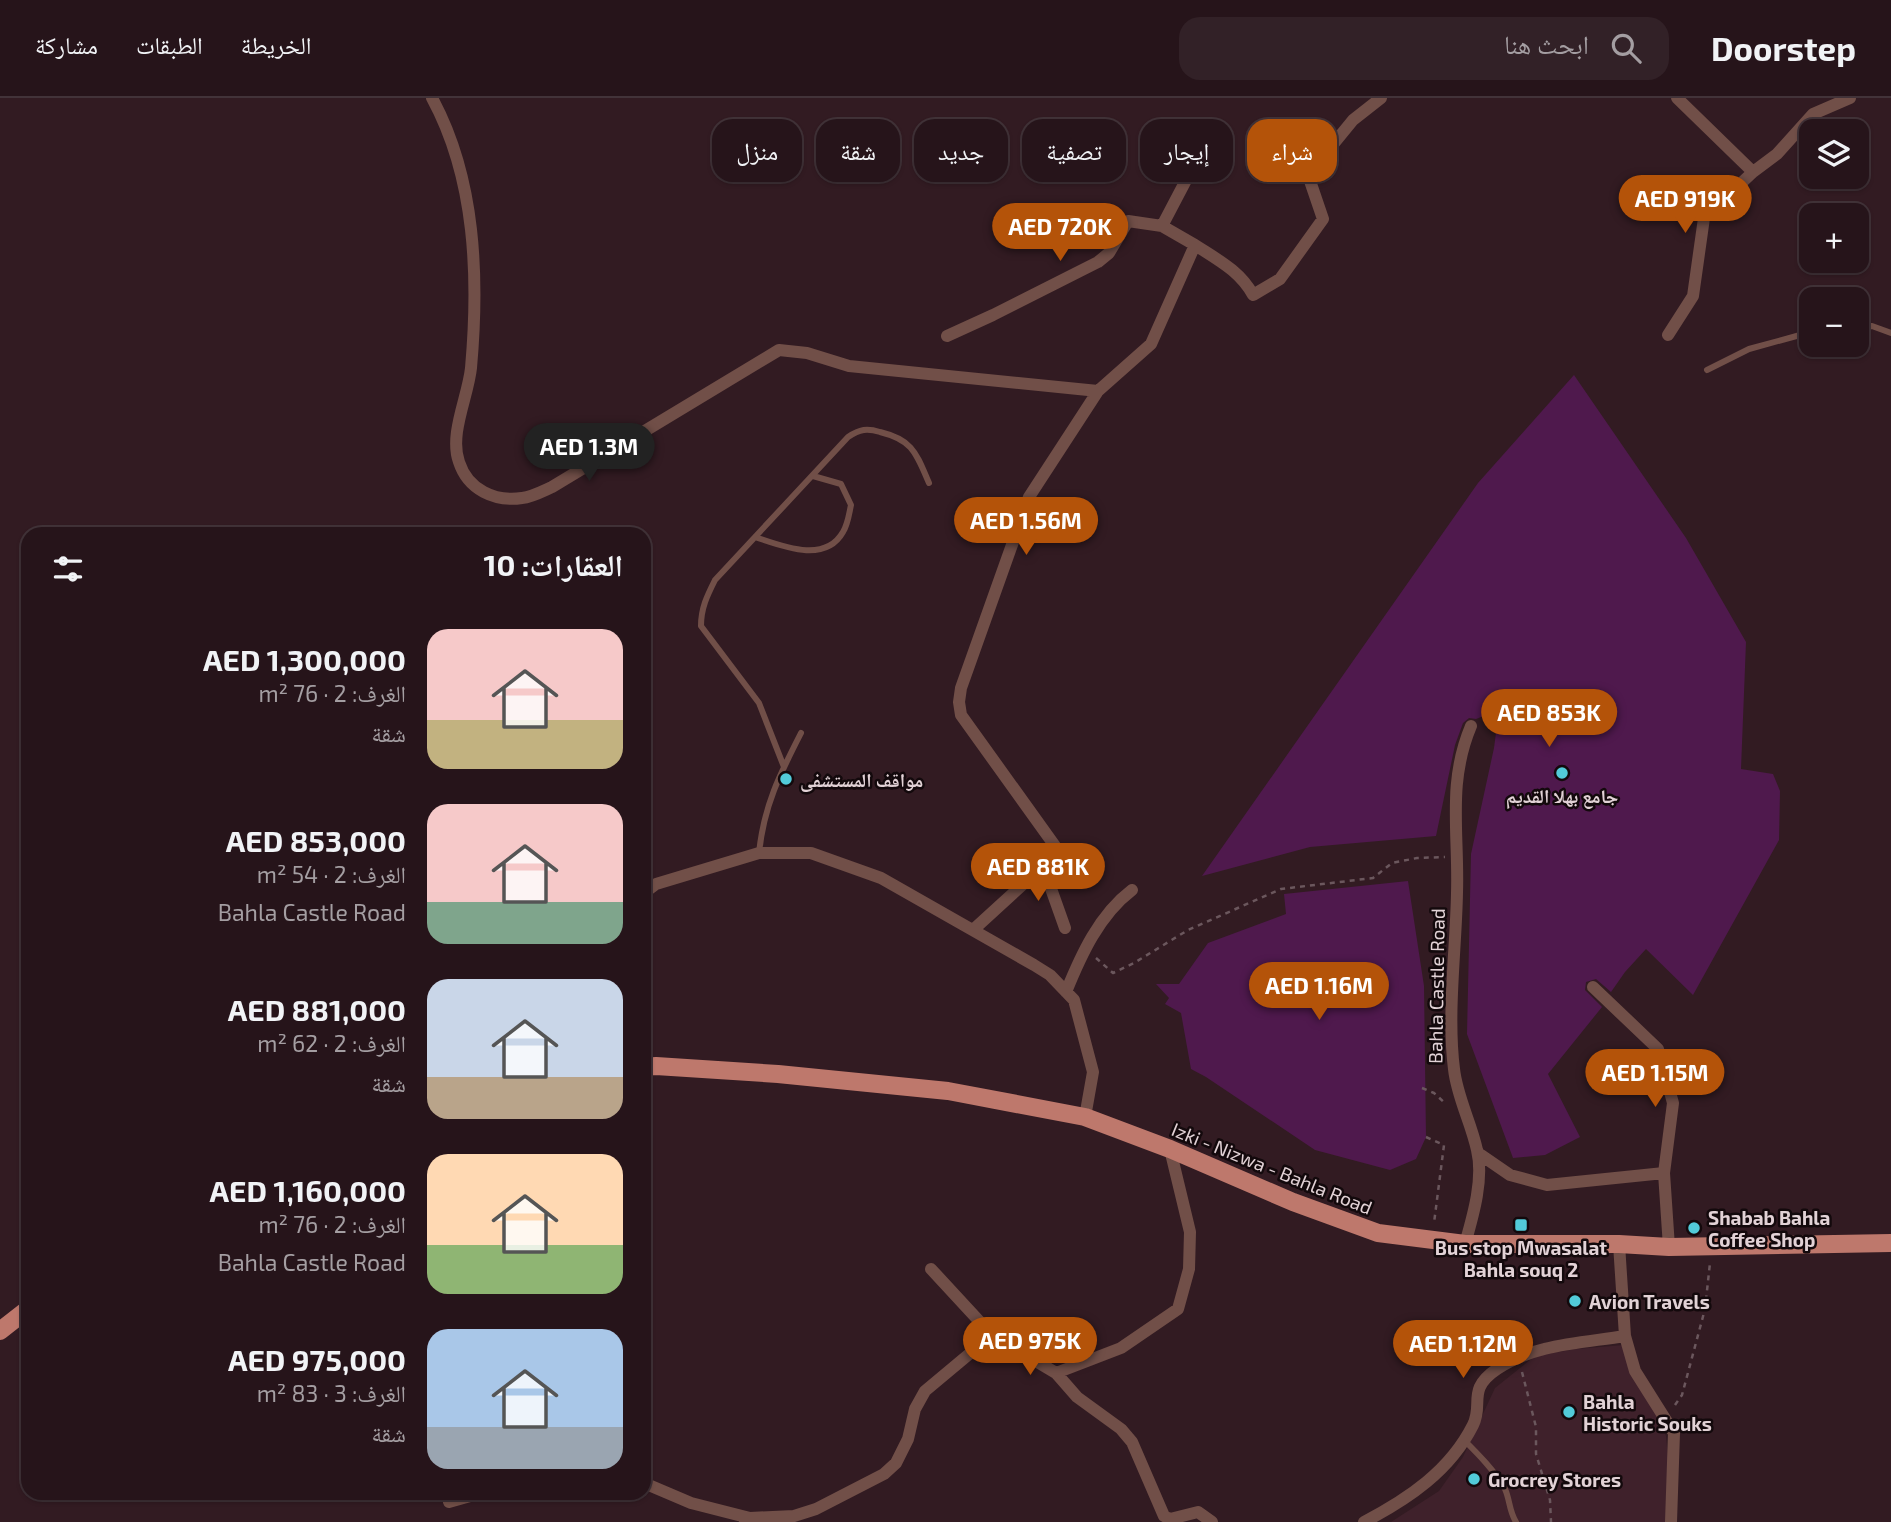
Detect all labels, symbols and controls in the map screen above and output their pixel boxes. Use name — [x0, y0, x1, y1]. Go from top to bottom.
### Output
search box — [1179, 17, 1669, 80]
text: ابحث هنا — [1504, 28, 1589, 59]
text: Doorstep — [1711, 28, 1856, 68]
icon: search — [1607, 29, 1645, 67]
text: مشاركة — [35, 30, 98, 59]
text: الطبقات — [136, 30, 203, 59]
text: الخريطة — [241, 30, 311, 59]
chip: منزل — [712, 119, 802, 182]
chip: شقة — [816, 119, 900, 182]
chip: جديد — [914, 119, 1008, 182]
chip: تصفية — [1022, 119, 1126, 182]
chip: إيجار — [1140, 119, 1233, 182]
chip: شراء — [1247, 119, 1337, 182]
map controls — [1799, 119, 1869, 357]
button: layers — [1799, 119, 1869, 189]
pin: AED 919K — [1613, 176, 1757, 235]
text: AED 919K — [1635, 184, 1735, 212]
button: + — [1799, 203, 1869, 273]
pin: AED 720K — [988, 204, 1132, 263]
text: AED 720K — [1008, 212, 1112, 240]
button: − — [1799, 287, 1869, 357]
pin: AED 1.3M — [517, 424, 661, 483]
text: AED 1.3M — [540, 432, 638, 460]
pin: AED 1.56M — [946, 498, 1106, 557]
text: AED 1.56M — [970, 506, 1082, 534]
text: العقارات: 10 — [483, 546, 623, 582]
icon: filters — [49, 550, 87, 588]
text: AED 1,300,000 — [203, 641, 406, 677]
icon: home — [483, 657, 567, 741]
text: الغرف: 2 · 76 m² — [258, 679, 406, 707]
pin: AED 853K — [1477, 690, 1621, 749]
text: AED 853K — [1497, 698, 1601, 726]
text: شقة — [372, 719, 406, 747]
marker: جامع بهلا القديم — [1554, 765, 1570, 781]
place label: مواقف المستشفى — [800, 768, 923, 792]
marker: مواقف المستشفى — [778, 771, 794, 787]
place label: جامع بهلا القديم — [1506, 784, 1618, 809]
text: AED 853,000 — [226, 822, 406, 858]
icon: home — [483, 832, 567, 916]
pin: AED 881K — [966, 844, 1110, 903]
text: AED 881K — [987, 852, 1089, 880]
text: الغرف: 2 · 54 m² — [257, 860, 406, 888]
text: Bahla Castle Road — [218, 898, 406, 926]
street label: Bahla Castle Road — [1423, 908, 1449, 1064]
pin: AED 1.16M — [1239, 962, 1399, 1022]
text: AED 1.16M — [1265, 971, 1373, 999]
text: AED 881,000 — [228, 991, 406, 1027]
icon: home — [483, 1007, 567, 1091]
text: الغرف: 2 · 62 m² — [257, 1029, 406, 1057]
pin: AED 1.15M — [1575, 1049, 1735, 1109]
text: AED 1.15M — [1601, 1058, 1709, 1086]
text: شقة — [372, 1069, 406, 1097]
street label: Izki - Nizwa - Bahla Road — [1168, 1117, 1376, 1219]
text: AED 1,160,000 — [210, 1172, 406, 1208]
icon: home — [483, 1182, 567, 1266]
place label: Shabab Bahla Coffee Shop — [1708, 1206, 1830, 1251]
text: الغرف: 2 · 76 m² — [258, 1210, 406, 1238]
marker: Bus stop Mwasalat Bahla souq 2 — [1513, 1217, 1529, 1233]
marker: Shabab Bahla Coffee Shop — [1686, 1220, 1702, 1236]
place label: Bus stop Mwasalat Bahla souq 2 — [1435, 1236, 1607, 1281]
text: Bahla Castle Road — [218, 1248, 406, 1276]
place label: Avion Travels — [1589, 1290, 1710, 1313]
marker: Avion Travels — [1567, 1293, 1583, 1309]
pin: AED 975K — [958, 1318, 1102, 1377]
pin: AED 1.12M — [1383, 1320, 1543, 1380]
text: AED 975K — [979, 1326, 1081, 1354]
text: AED 1.12M — [1409, 1329, 1517, 1357]
text: AED 975,000 — [228, 1341, 406, 1377]
icon: home — [483, 1357, 567, 1441]
text: الغرف: 3 · 83 m² — [257, 1379, 406, 1407]
place label: Bahla Historic Souks — [1583, 1390, 1712, 1435]
marker: Bahla Historic Souks — [1561, 1404, 1577, 1420]
text: شقة — [372, 1419, 406, 1447]
place label: Grocrey Stores — [1488, 1468, 1621, 1492]
marker: Grocrey Stores — [1466, 1471, 1482, 1487]

